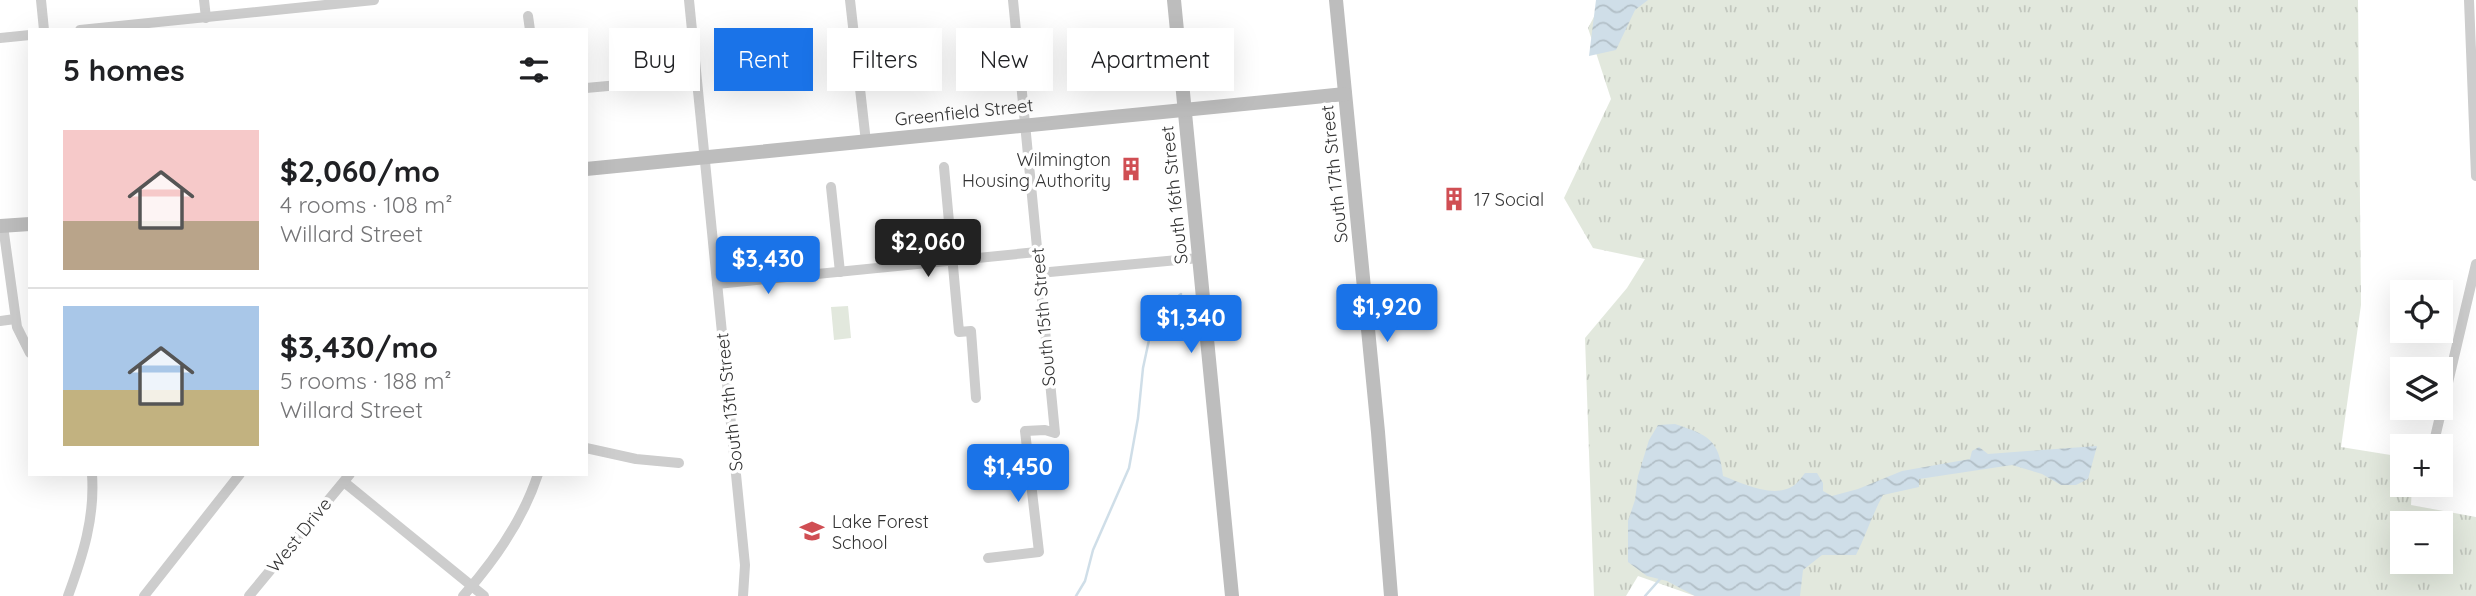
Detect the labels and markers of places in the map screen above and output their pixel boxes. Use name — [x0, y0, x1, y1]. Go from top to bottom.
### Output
place label: Wilmington Housing Authority — [962, 148, 1111, 192]
building icon: Wilmington Housing Authority — [1117, 155, 1145, 183]
building icon: 17 Social — [1440, 185, 1468, 213]
place label: 17 Social — [1474, 188, 1544, 211]
pin: $2,060 — [871, 219, 985, 279]
pin: $3,430 — [711, 236, 825, 296]
pin: $1,920 — [1330, 284, 1444, 344]
pin: $1,340 — [1134, 296, 1248, 355]
pin: $1,450 — [961, 444, 1075, 504]
place label: Lake Forest School — [832, 510, 929, 554]
school or university icon: Lake Forest School — [798, 517, 826, 545]

